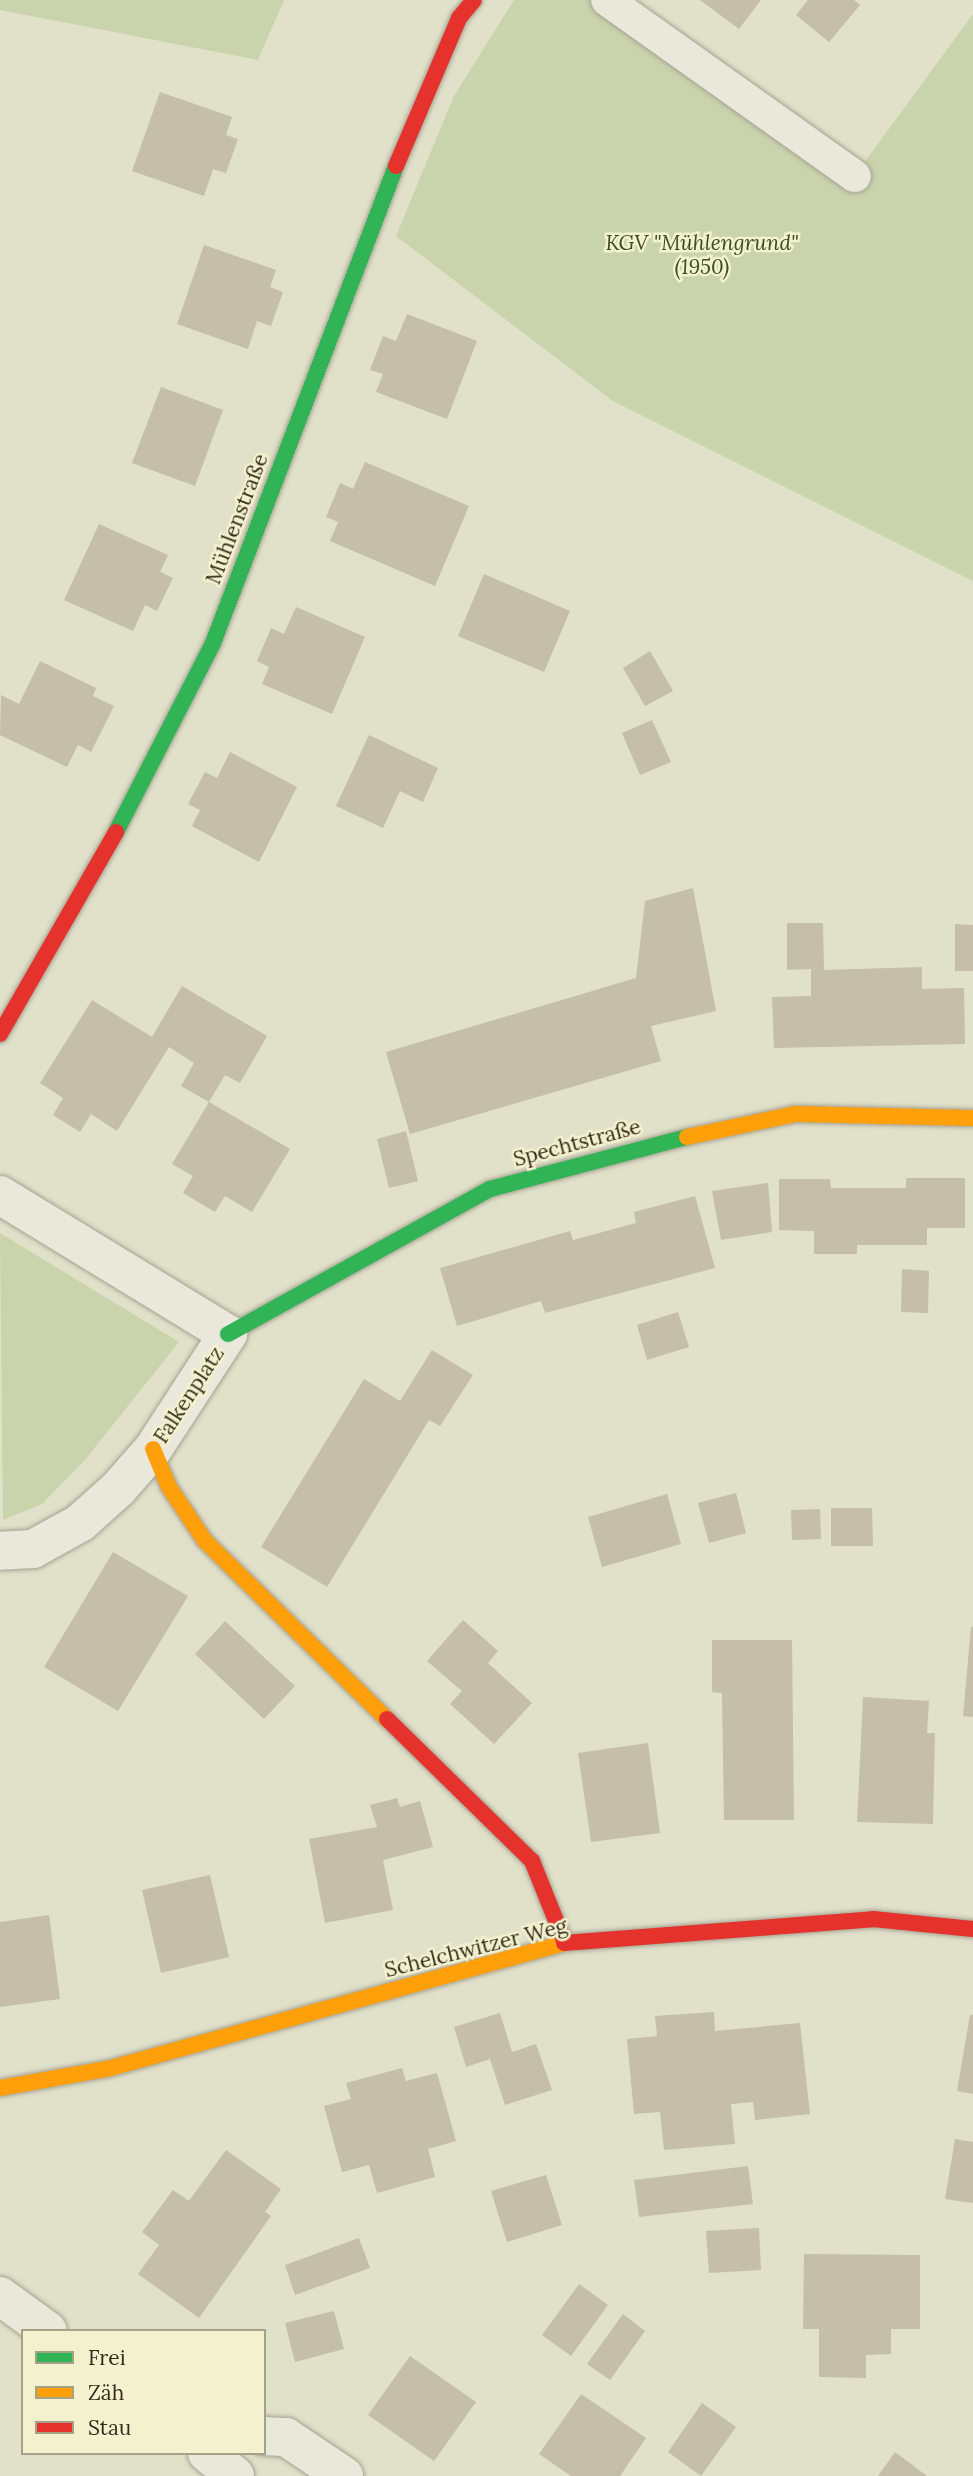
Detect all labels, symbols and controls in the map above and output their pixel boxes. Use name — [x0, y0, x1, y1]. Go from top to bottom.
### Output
park label: KGV "Mühlengrund" (1950) — [605, 230, 799, 280]
street label: Mühlenstraße — [201, 450, 273, 588]
street label: Spechtstraße — [511, 1114, 643, 1172]
street label: Falkenplatz — [148, 1342, 230, 1448]
street label: Schelchwitzer Weg — [382, 1913, 570, 1983]
legend — [21, 2329, 266, 2455]
text: Frei — [88, 2344, 126, 2371]
text: Zäh — [88, 2379, 124, 2406]
text: Stau — [88, 2414, 131, 2441]

